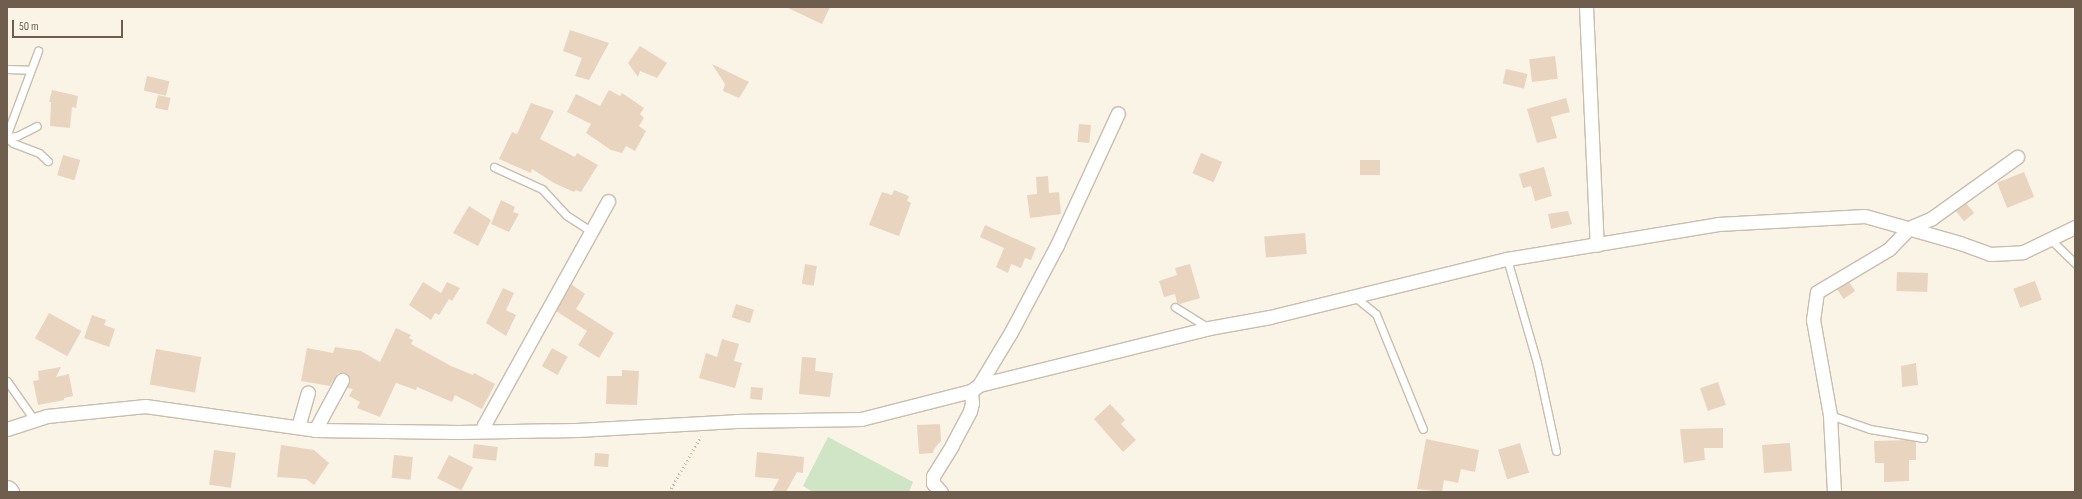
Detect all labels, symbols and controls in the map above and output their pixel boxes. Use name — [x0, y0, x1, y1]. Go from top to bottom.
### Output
scale bar — [14, 12, 125, 38]
text: 50 m — [19, 19, 39, 34]

